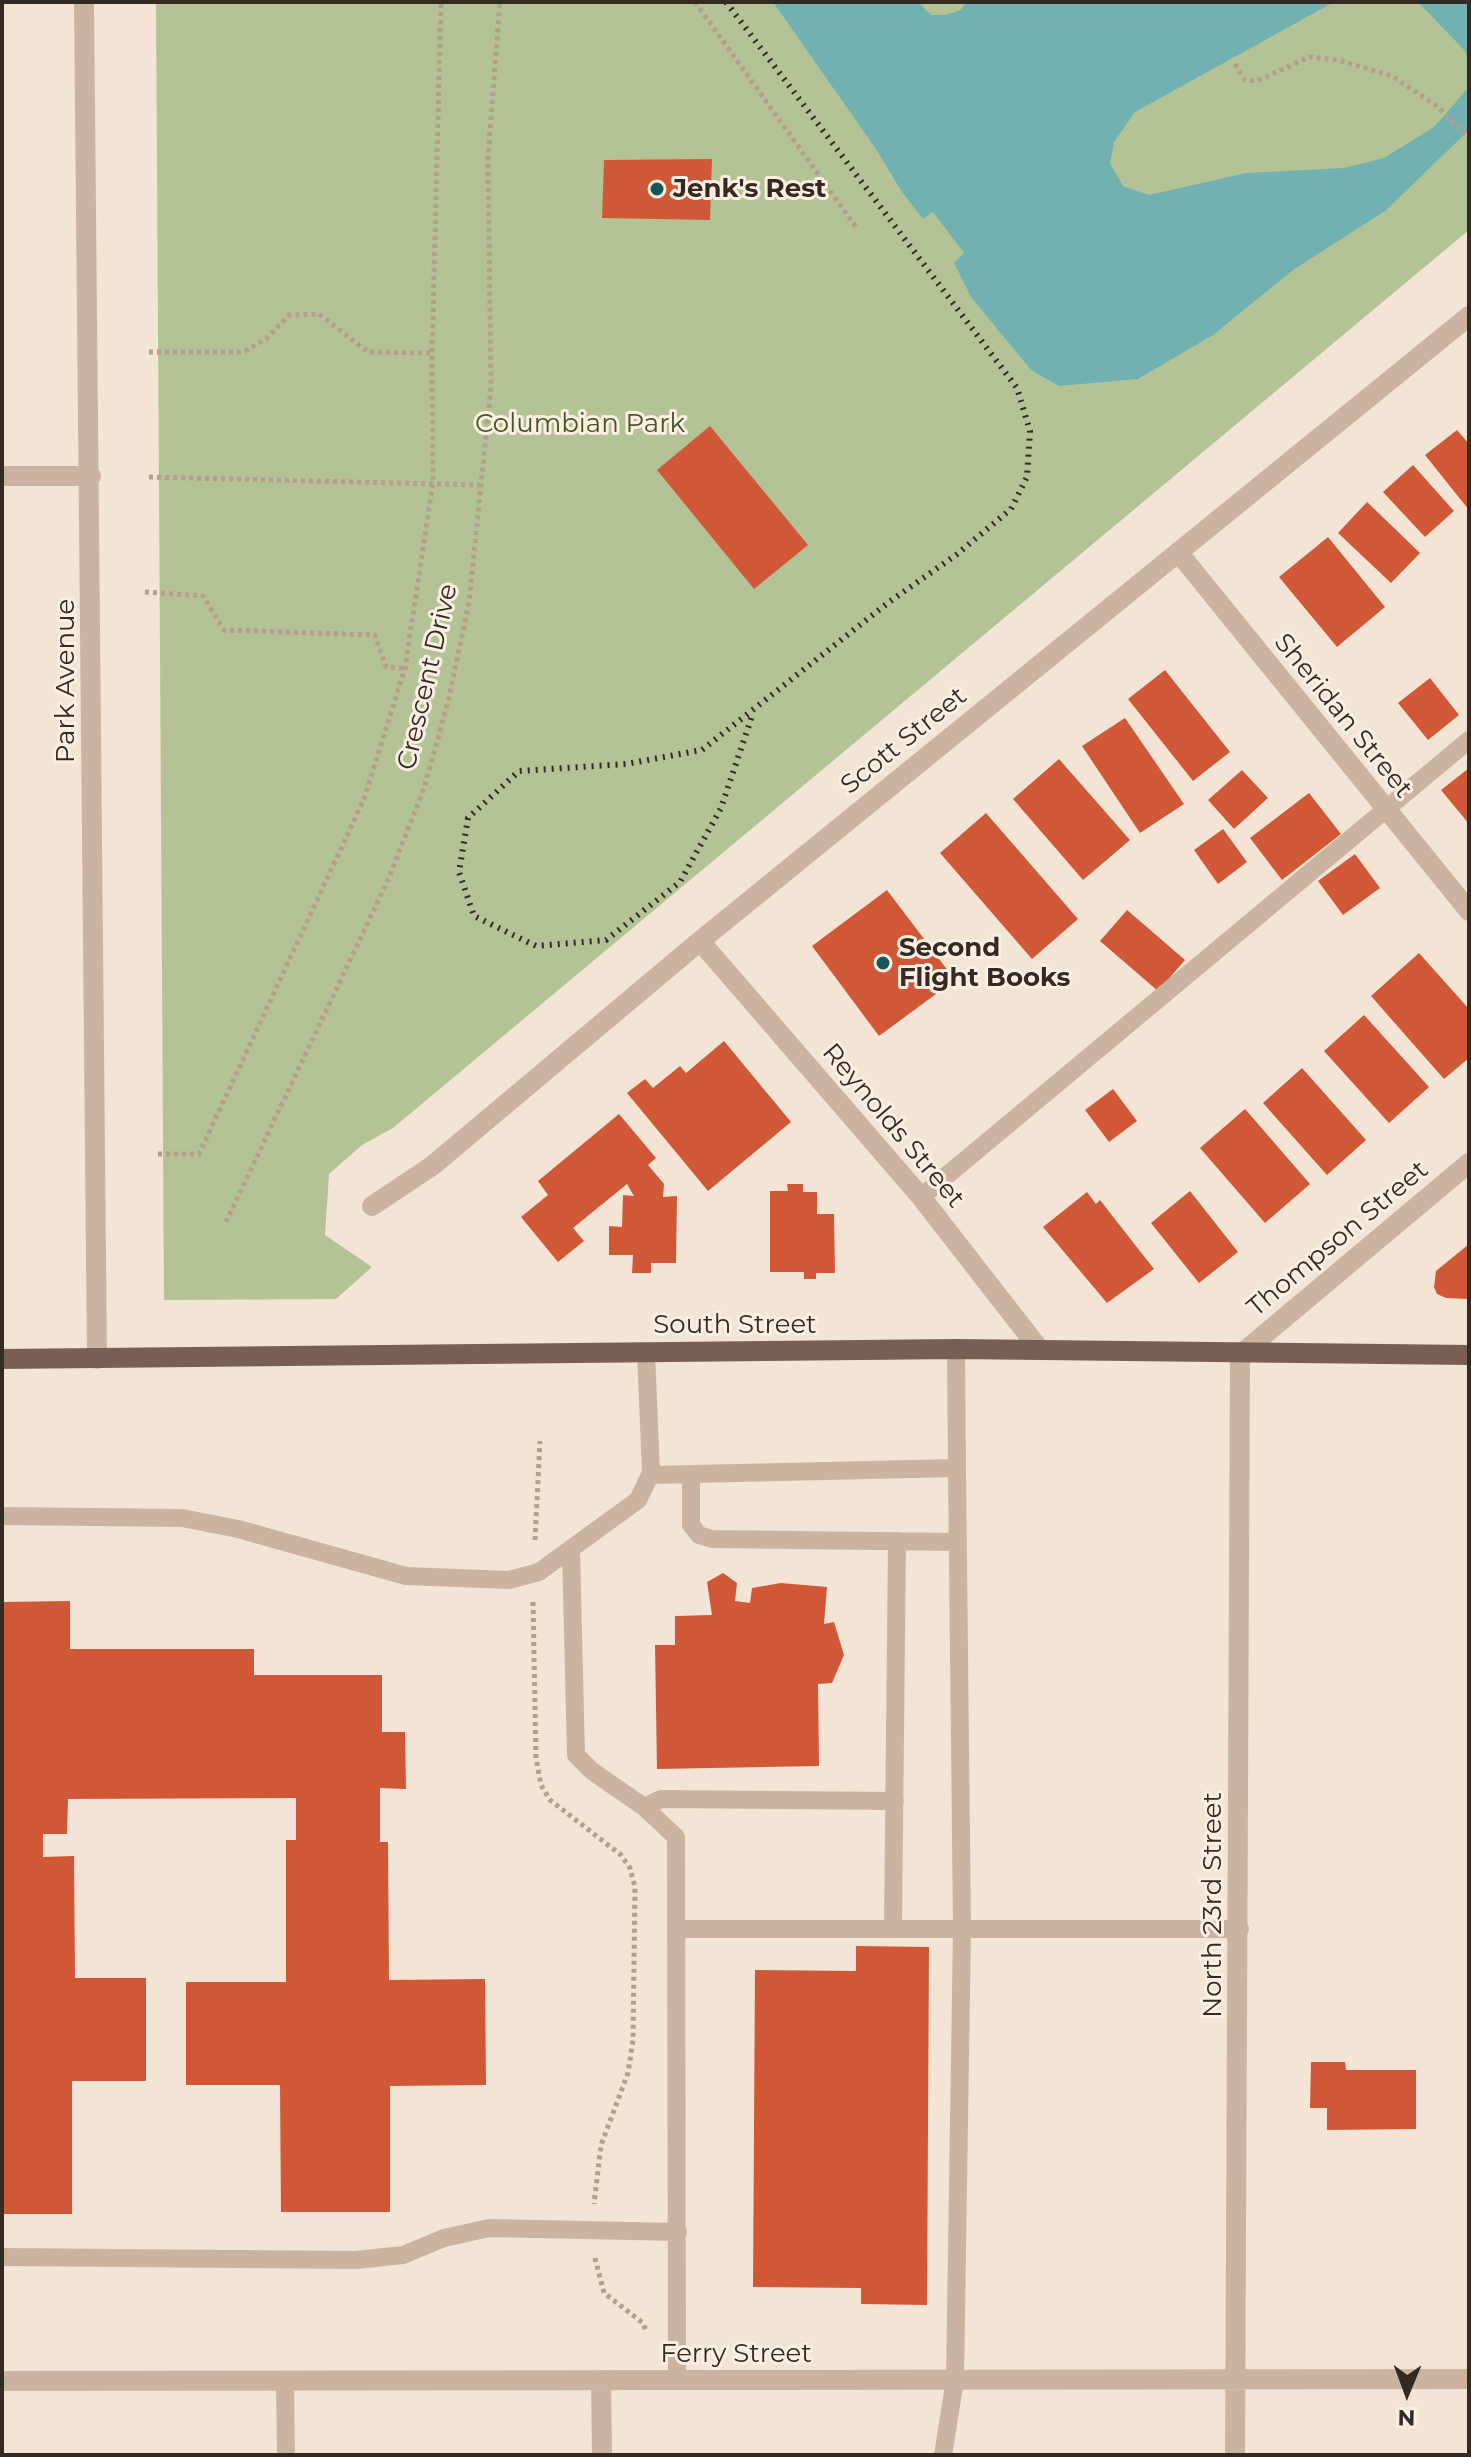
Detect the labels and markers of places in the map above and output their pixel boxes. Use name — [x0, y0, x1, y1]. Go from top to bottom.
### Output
place label: Jenk's Rest — [673, 173, 826, 205]
marker: Jenk's Rest — [648, 180, 666, 198]
place label: Second Flight Books — [899, 932, 1070, 994]
marker: Second Flight Books — [874, 954, 892, 972]

